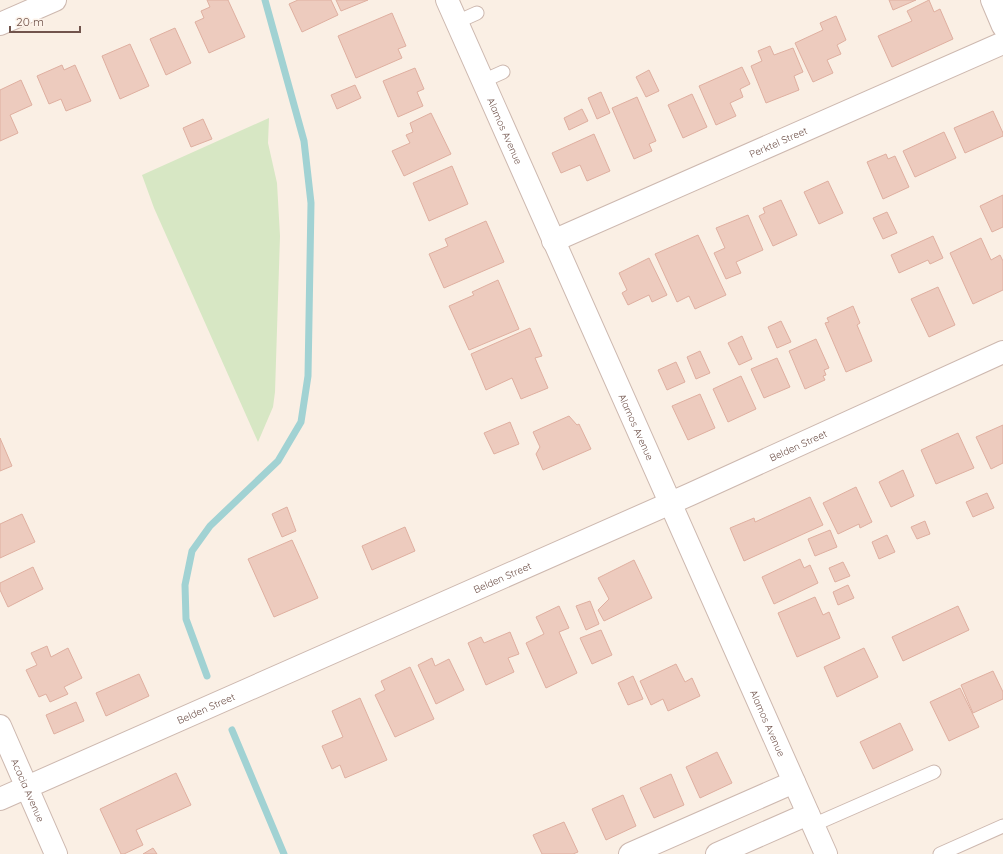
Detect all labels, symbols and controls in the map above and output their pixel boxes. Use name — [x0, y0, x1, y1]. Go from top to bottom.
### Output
scale bar — [10, 8, 80, 34]
text: 20 m — [16, 14, 44, 29]
street label: Alamos Avenue — [485, 95, 526, 166]
street label: Perktel Street — [747, 123, 810, 160]
street label: Alamos Avenue — [616, 391, 657, 463]
street label: Belden Street — [767, 426, 830, 464]
street label: Belden Street — [471, 559, 534, 596]
street label: Alamos Avenue — [747, 688, 788, 759]
street label: Belden Street — [175, 689, 237, 727]
street label: Acacia Avenue — [8, 756, 48, 824]

